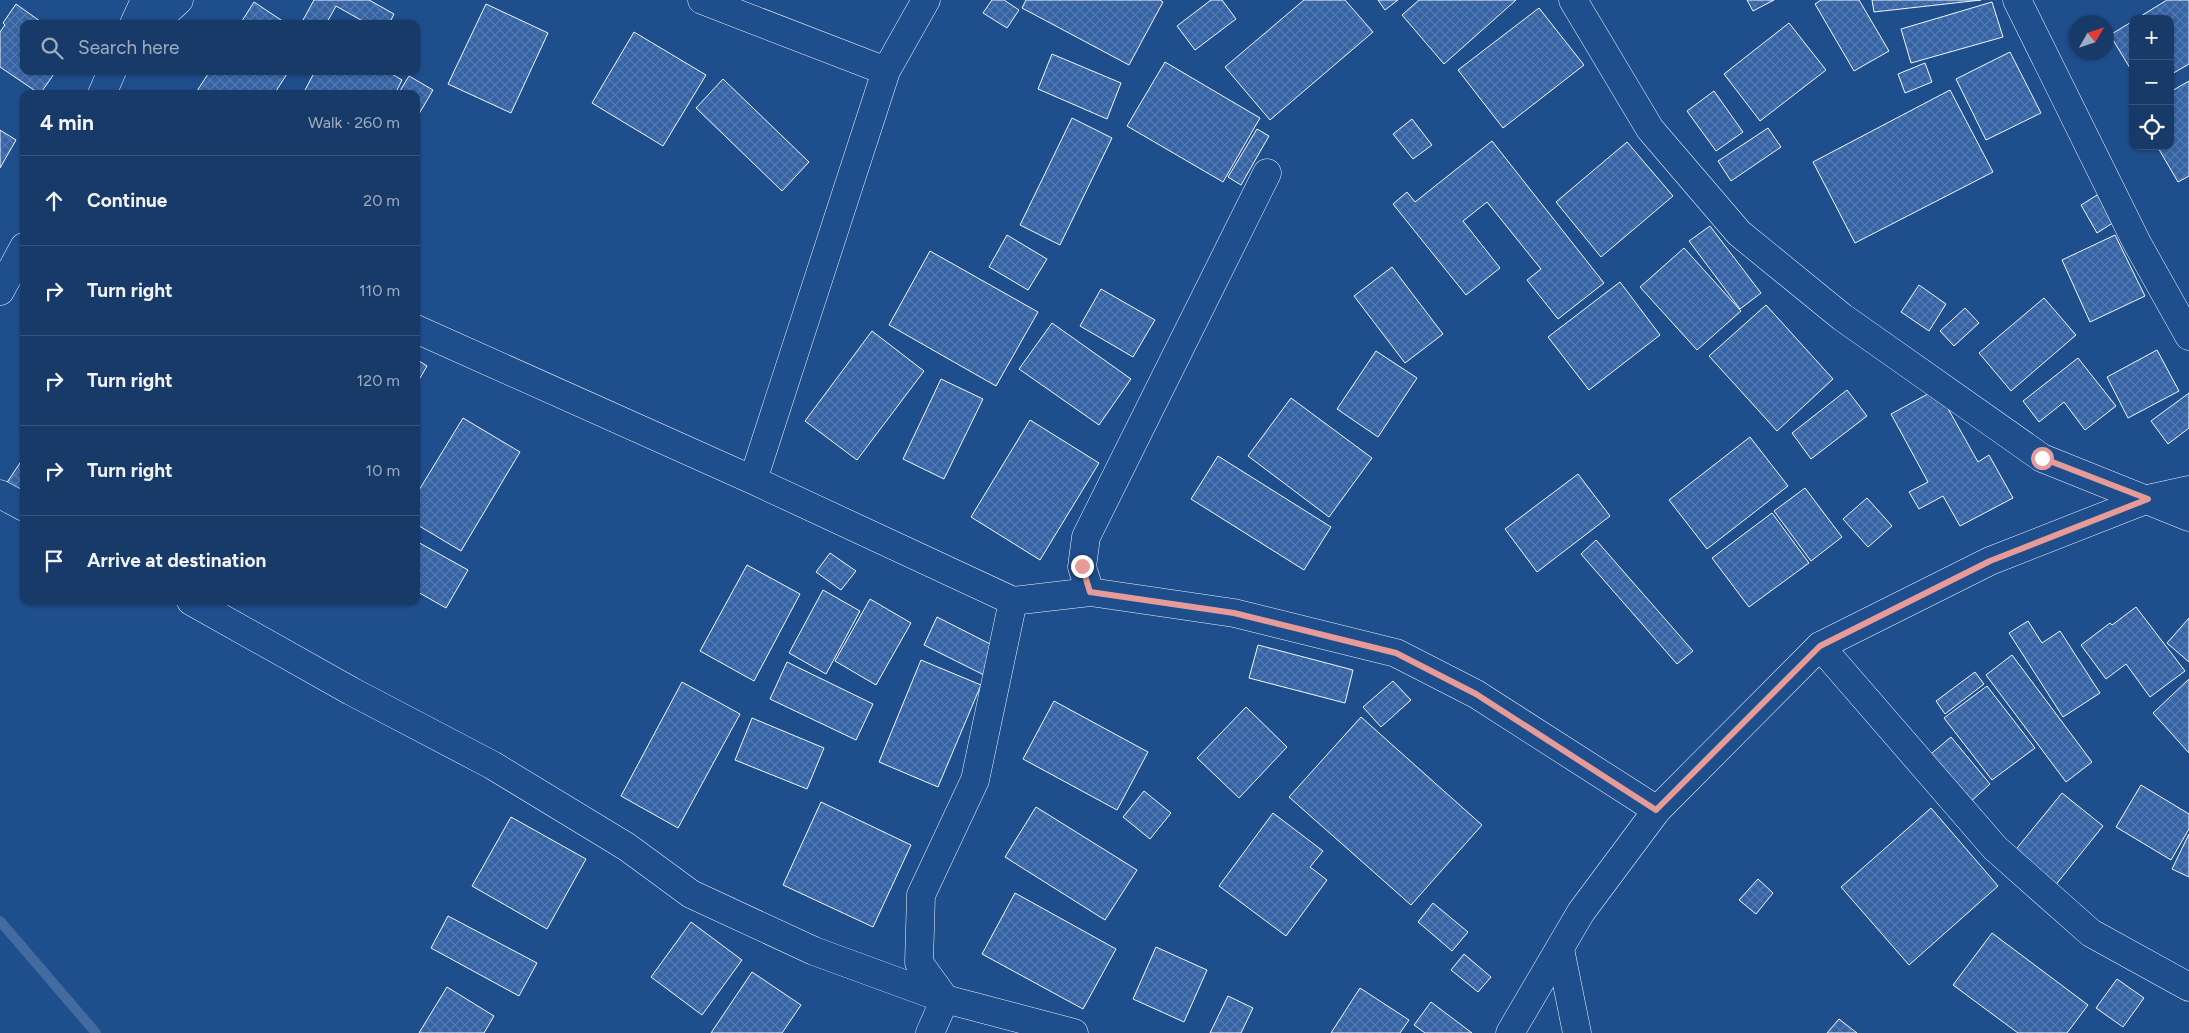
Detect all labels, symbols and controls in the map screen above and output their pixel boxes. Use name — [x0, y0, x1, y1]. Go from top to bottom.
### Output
north arrow — [2069, 15, 2114, 60]
map controls — [2129, 15, 2174, 150]
button: + — [2129, 15, 2174, 60]
search box — [20, 20, 420, 75]
icon: search — [38, 34, 66, 62]
text: Search here — [78, 36, 180, 59]
button: − — [2129, 60, 2174, 105]
button: locate — [2129, 105, 2174, 150]
text: 4 min — [40, 110, 94, 135]
text: Walk · 260 m — [308, 113, 400, 132]
icon: ahead — [40, 187, 68, 215]
text: Continue — [87, 189, 167, 212]
text: 20 m — [363, 191, 400, 210]
icon: right — [40, 277, 68, 305]
text: Turn right — [87, 279, 173, 302]
text: 110 m — [359, 281, 400, 300]
icon: right — [40, 367, 68, 395]
text: Turn right — [87, 369, 173, 392]
text: 120 m — [357, 371, 400, 390]
route start — [2031, 447, 2054, 470]
icon: right — [40, 457, 68, 485]
text: Turn right — [87, 459, 173, 482]
text: 10 m — [366, 461, 400, 480]
icon: arrive — [40, 547, 68, 575]
text: Arrive at destination — [87, 549, 266, 572]
route end — [1071, 555, 1094, 578]

